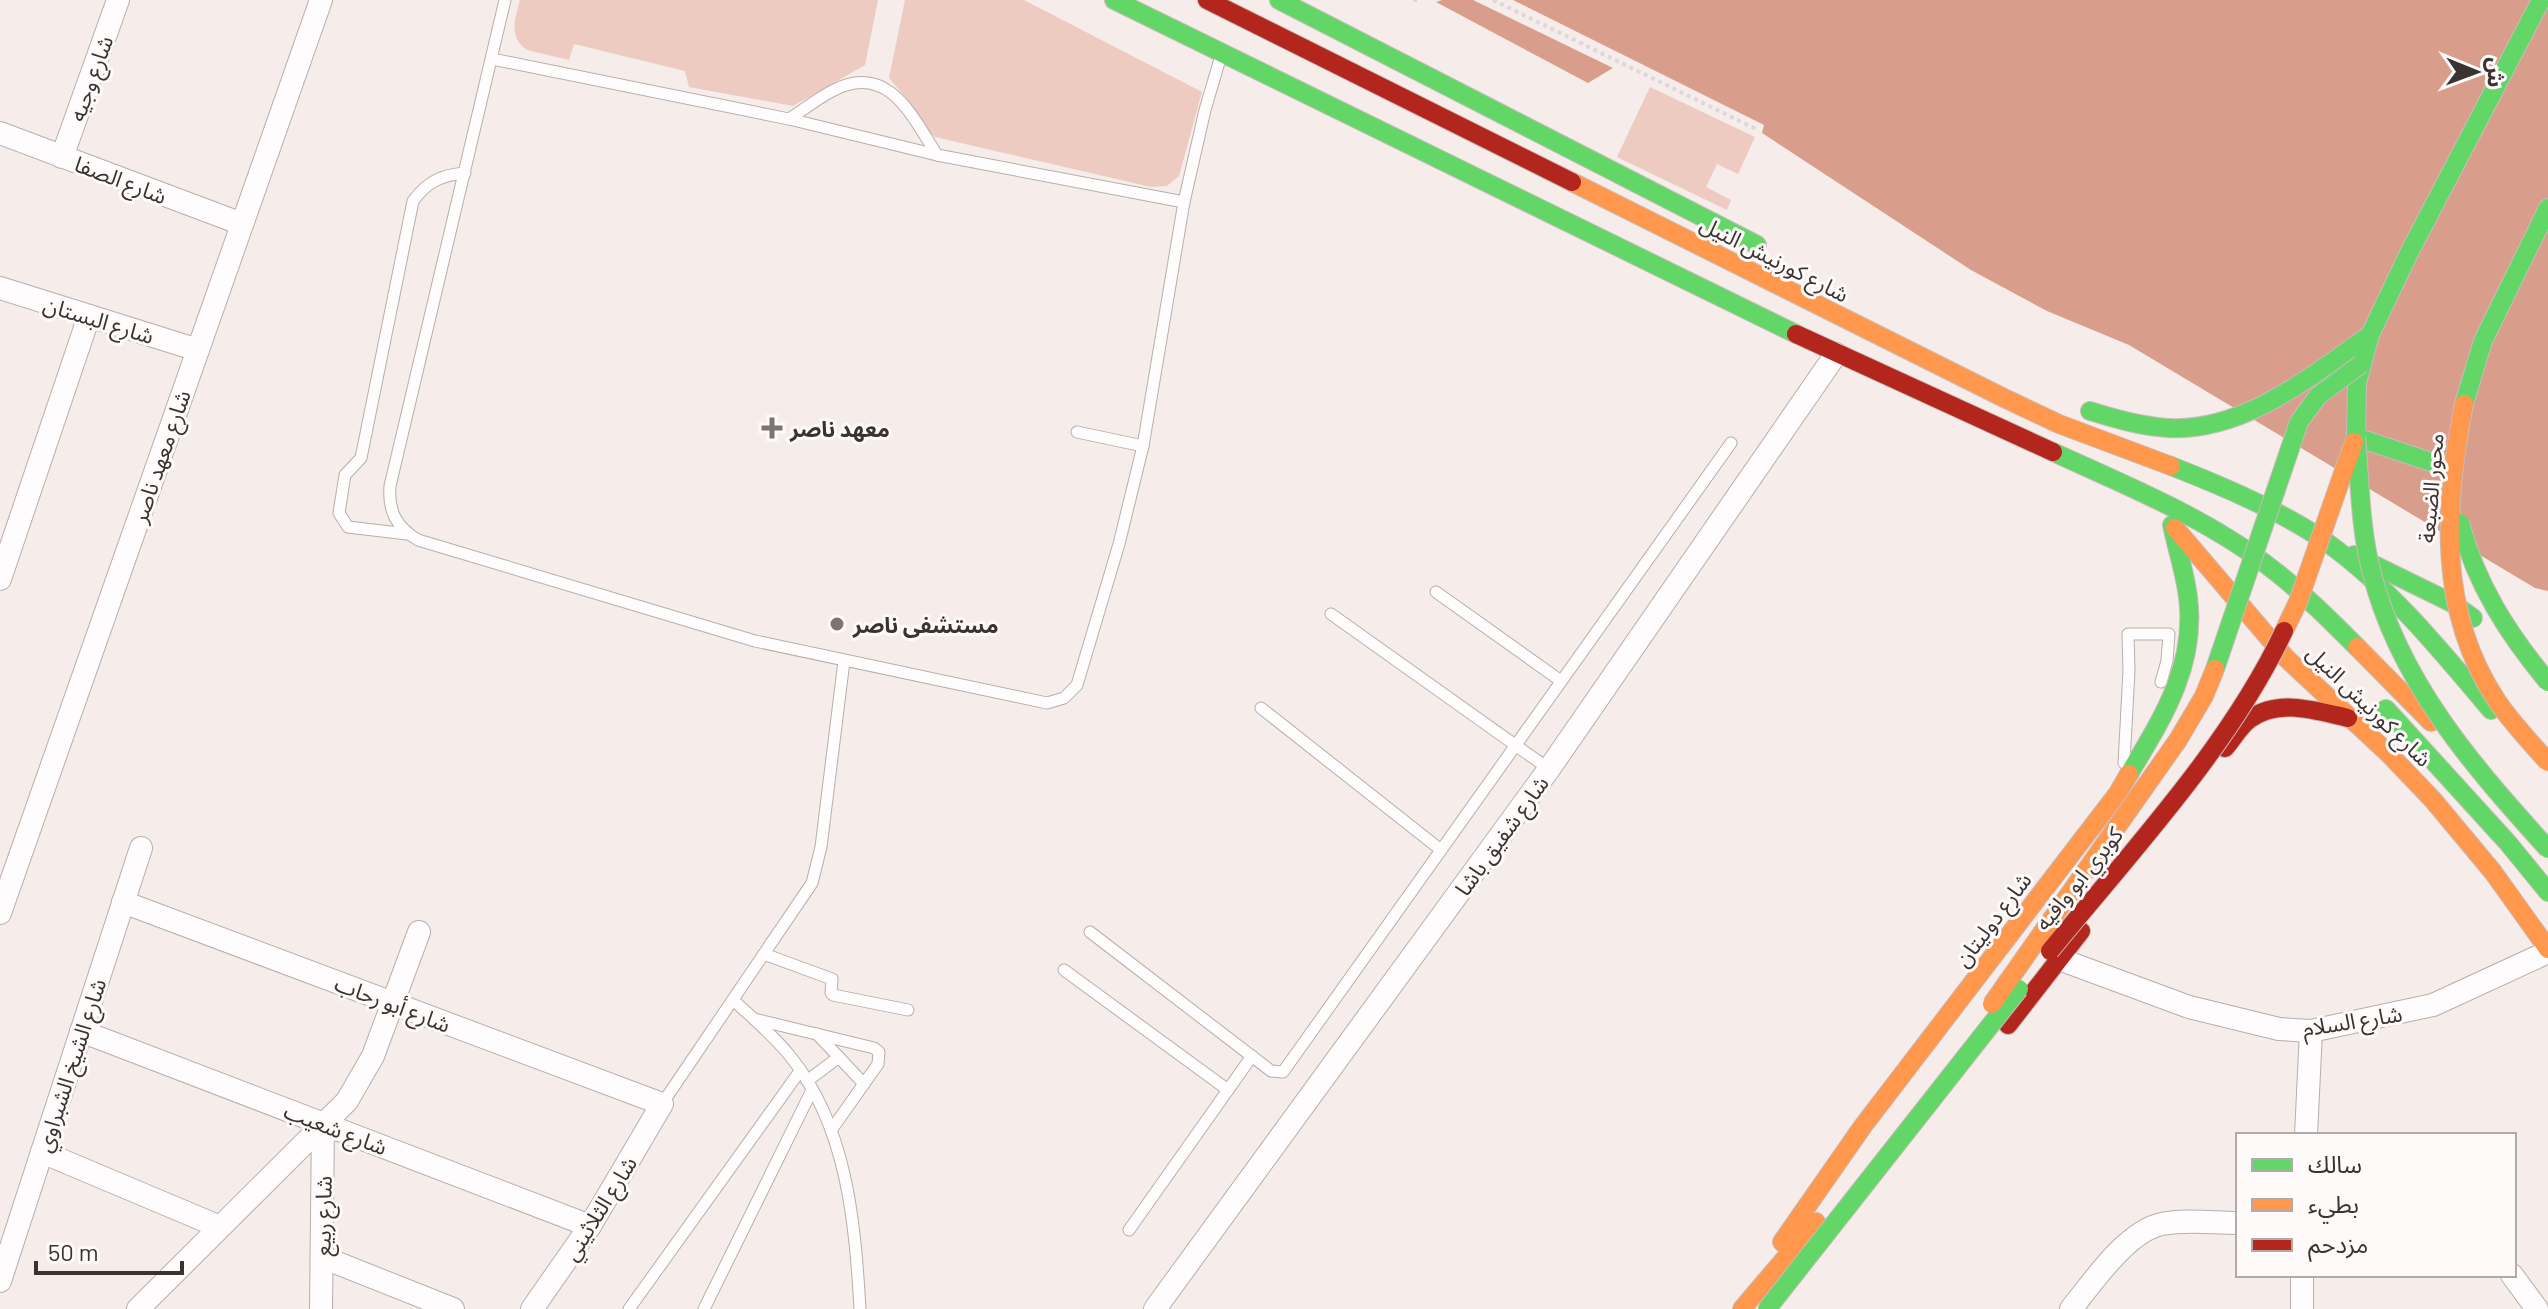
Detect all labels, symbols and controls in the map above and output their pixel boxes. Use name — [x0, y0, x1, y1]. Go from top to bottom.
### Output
street label: شارع وجيه — [63, 32, 122, 126]
north arrow — [2436, 32, 2516, 112]
text: ش — [2483, 57, 2510, 88]
street label: شارع الصفا — [70, 150, 171, 213]
street label: شارع كورنيش النيل — [1694, 209, 1854, 311]
street label: شارع البستان — [39, 290, 157, 353]
street label: شارع معهد ناصر — [125, 386, 200, 528]
place label: معهد ناصر — [789, 415, 890, 442]
marker: معهد ناصر — [761, 417, 783, 439]
street label: محور الضبعة — [2412, 432, 2450, 544]
place label: مستشفى ناصر — [852, 611, 999, 638]
marker: مستشفى ناصر — [828, 615, 846, 633]
street label: شارع كورنيش النيل — [2299, 639, 2438, 775]
street label: شارع شفيق باشا — [1449, 770, 1557, 903]
street label: كوبري ابو وافيه — [2029, 821, 2132, 938]
street label: شارع دوليتان — [1948, 867, 2040, 974]
street label: شارع أبو رحاب — [330, 969, 454, 1042]
street label: شارع الشيخ الشبراوي — [30, 975, 115, 1157]
street label: شارع السلام — [2300, 999, 2405, 1046]
street label: شارع شعيب — [279, 1096, 391, 1164]
legend — [2236, 1133, 2516, 1277]
text: سالك — [2308, 1149, 2362, 1178]
street label: شارع الثلاثيني — [557, 1151, 646, 1268]
street label: شارع ربيع — [308, 1176, 341, 1257]
text: بطيء — [2308, 1189, 2359, 1224]
scale bar — [36, 1225, 182, 1275]
text: مزدحم — [2308, 1229, 2368, 1262]
text: 50 m — [48, 1237, 99, 1266]

